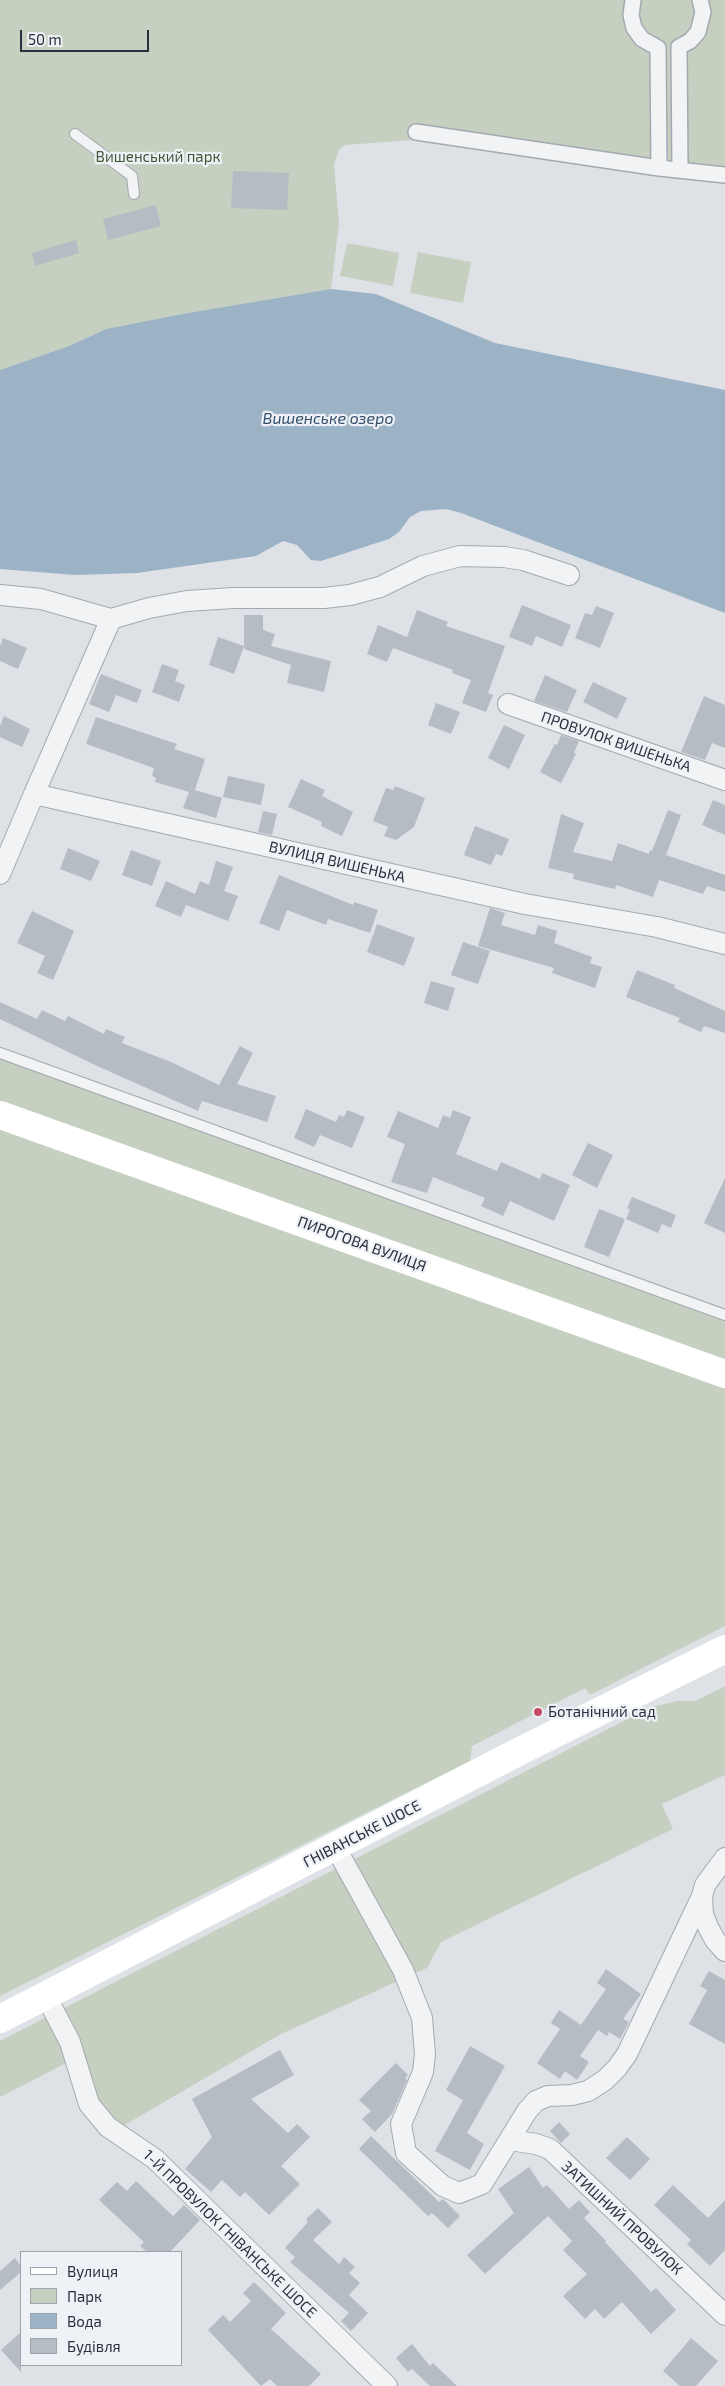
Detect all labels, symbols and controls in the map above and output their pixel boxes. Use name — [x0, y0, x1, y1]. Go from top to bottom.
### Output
scale bar — [22, 20, 151, 52]
text: 50 m — [28, 30, 62, 48]
park label: Вишенський парк — [96, 148, 220, 166]
water label: Вишенське озеро — [263, 409, 393, 429]
street label: ПРОВУЛОК ВИШЕНЬКА — [539, 708, 693, 776]
street label: ВУЛИЦЯ ВИШЕНЬКА — [267, 838, 407, 886]
street label: ПИРОГОВА ВУЛИЦЯ — [295, 1212, 429, 1276]
place label: Ботанічний сад — [548, 1703, 656, 1721]
marker: Ботанічний сад — [532, 1706, 544, 1718]
street label: ГНІВАНСЬКЕ ШОСЕ — [300, 1797, 424, 1871]
street label: 1-Й ПРОВУЛОК ГНІВАНСЬКЕ ШОСЕ — [140, 2146, 320, 2322]
street label: ЗАТИШНИЙ ПРОВУЛОК — [558, 2157, 686, 2279]
legend — [20, 2251, 182, 2366]
text: Вулиця — [67, 2262, 118, 2280]
text: Парк — [67, 2287, 102, 2305]
text: Вода — [67, 2312, 102, 2330]
text: Будівля — [67, 2337, 121, 2355]

